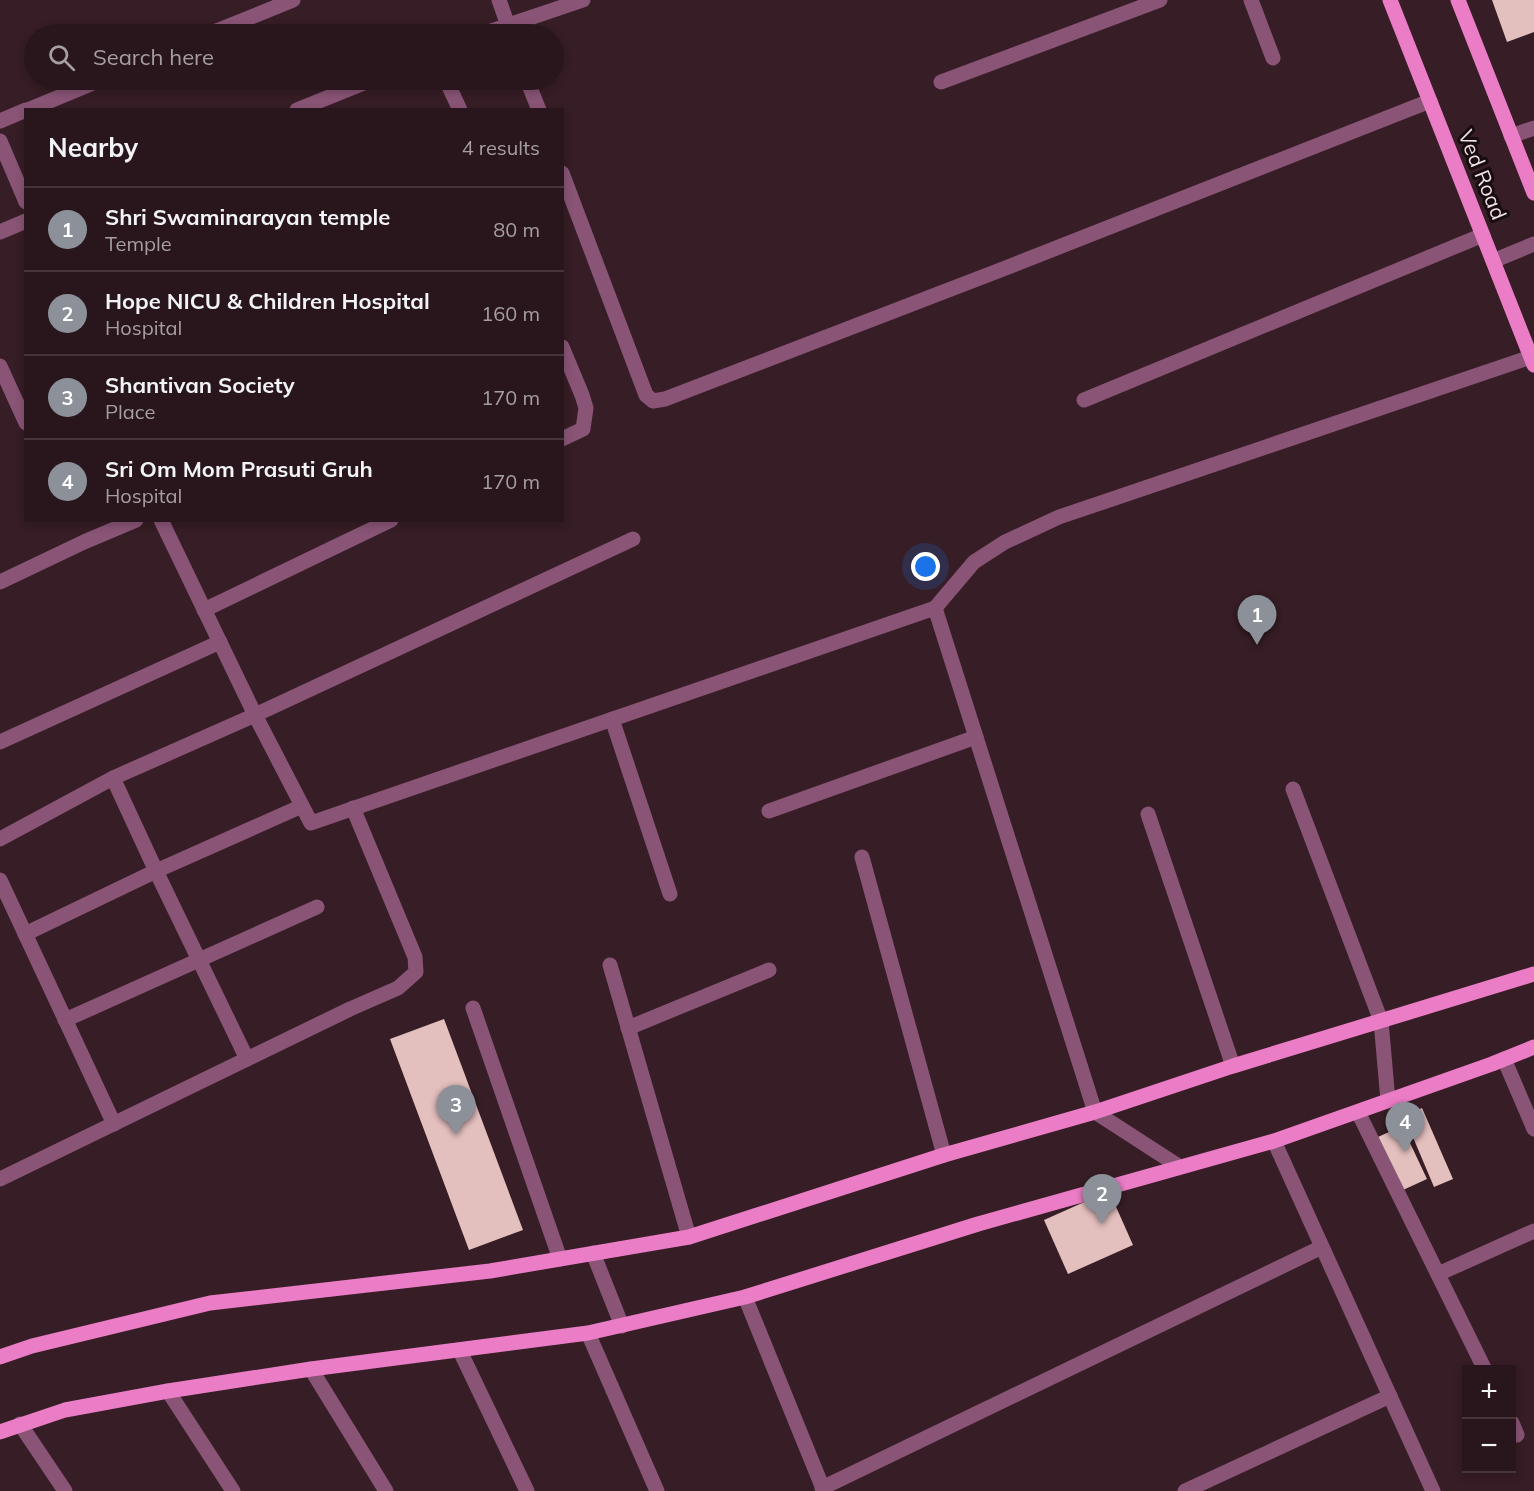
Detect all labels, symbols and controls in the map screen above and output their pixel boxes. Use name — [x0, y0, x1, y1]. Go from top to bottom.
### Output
search box — [24, 24, 564, 90]
icon: search — [45, 41, 78, 74]
text: Search here — [93, 43, 214, 71]
street label: Ved Road — [1453, 126, 1513, 223]
text: Nearby — [48, 131, 138, 164]
text: 4 results — [462, 135, 540, 160]
text: Shri Swaminarayan temple — [105, 203, 390, 231]
text: 1 — [62, 217, 74, 242]
text: 80 m — [493, 217, 540, 242]
text: Temple — [105, 231, 172, 256]
text: Hope NICU & Children Hospital — [105, 287, 430, 315]
text: 2 — [62, 301, 74, 326]
text: 160 m — [481, 301, 540, 326]
text: Hospital — [105, 315, 182, 340]
text: Shantivan Society — [105, 371, 295, 399]
text: 3 — [62, 385, 74, 410]
text: 170 m — [481, 385, 540, 410]
text: Place — [105, 399, 155, 424]
text: Sri Om Mom Prasuti Gruh — [105, 455, 373, 483]
text: 4 — [62, 469, 74, 494]
text: 170 m — [481, 469, 540, 494]
text: Hospital — [105, 483, 182, 508]
your location — [911, 552, 940, 581]
pin: 1 — [1238, 596, 1276, 645]
pin: 3 — [436, 1086, 476, 1135]
pin: 4 — [1386, 1102, 1424, 1152]
pin: 2 — [1082, 1174, 1122, 1224]
map controls — [1462, 1365, 1516, 1473]
button: + — [1462, 1365, 1516, 1419]
button: − — [1462, 1419, 1516, 1473]

